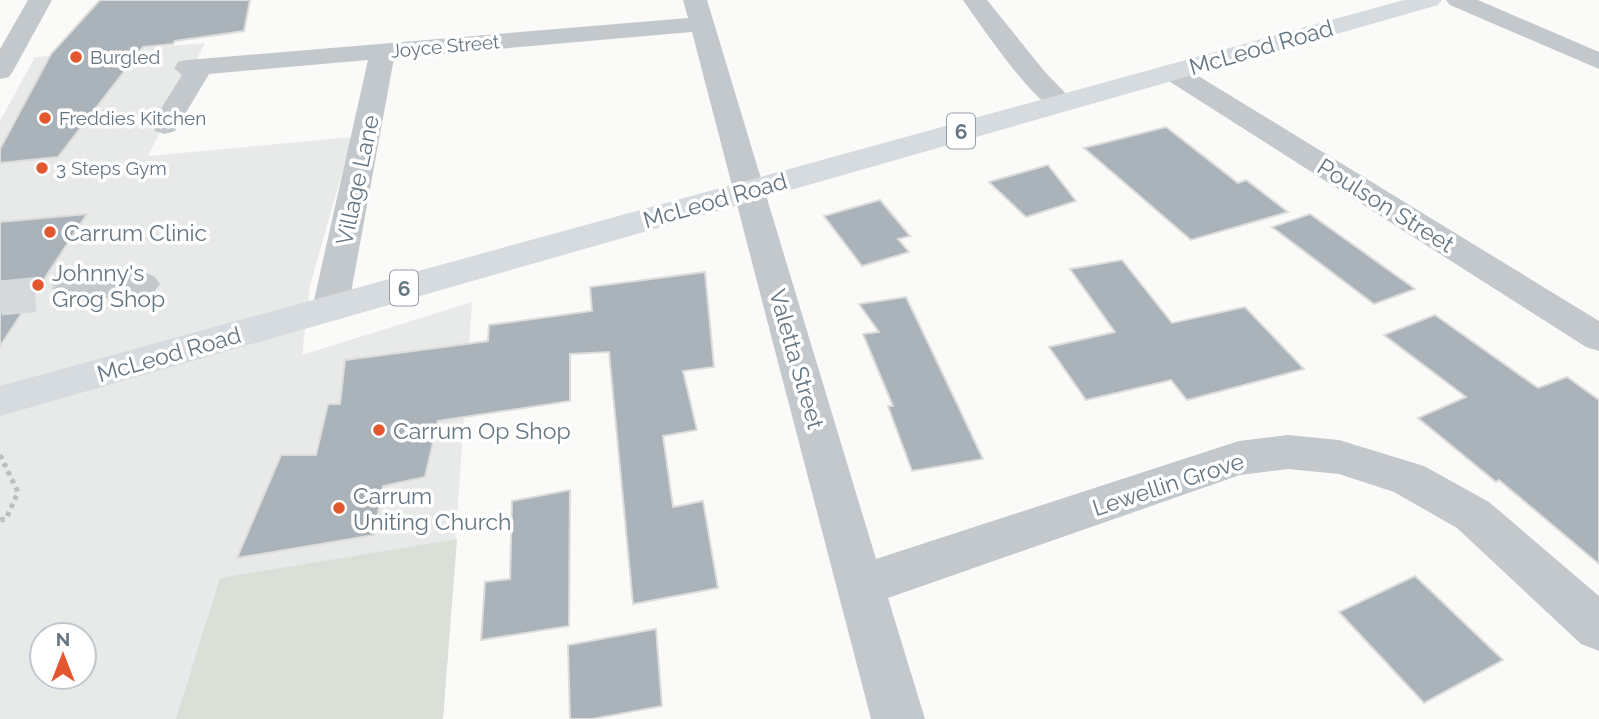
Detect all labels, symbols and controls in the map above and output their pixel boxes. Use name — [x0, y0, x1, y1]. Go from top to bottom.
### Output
street label: McLeod Road — [1186, 14, 1336, 80]
street label: Joyce Street — [390, 30, 501, 62]
place label: Burgled — [90, 46, 160, 68]
marker: Burgled — [68, 49, 84, 65]
place label: Freddies Kitchen — [59, 107, 206, 129]
marker: Freddies Kitchen — [37, 110, 53, 126]
street label: Village Lane — [330, 113, 384, 247]
road number: 6 — [947, 114, 975, 148]
street label: Poulson Street — [1313, 152, 1459, 258]
place label: 3 Steps Gym — [56, 157, 167, 179]
marker: 3 Steps Gym — [34, 160, 50, 176]
street label: McLeod Road — [640, 167, 790, 233]
place label: Carrum Clinic — [64, 219, 207, 246]
marker: Carrum Clinic — [42, 224, 58, 240]
place label: Johnny's Grog Shop — [52, 259, 165, 312]
road number: 6 — [390, 270, 418, 306]
marker: Johnny's Grog Shop — [30, 277, 46, 293]
street label: Valetta Street — [764, 286, 830, 432]
street label: McLeod Road — [94, 321, 244, 387]
place label: Carrum Op Shop — [393, 417, 571, 444]
marker: Carrum Op Shop — [371, 422, 387, 438]
street label: Lewellin Grove — [1089, 447, 1247, 521]
place label: Carrum Uniting Church — [353, 482, 511, 535]
marker: Carrum Uniting Church — [331, 500, 347, 516]
north arrow — [28, 621, 98, 691]
text: N — [56, 628, 70, 650]

